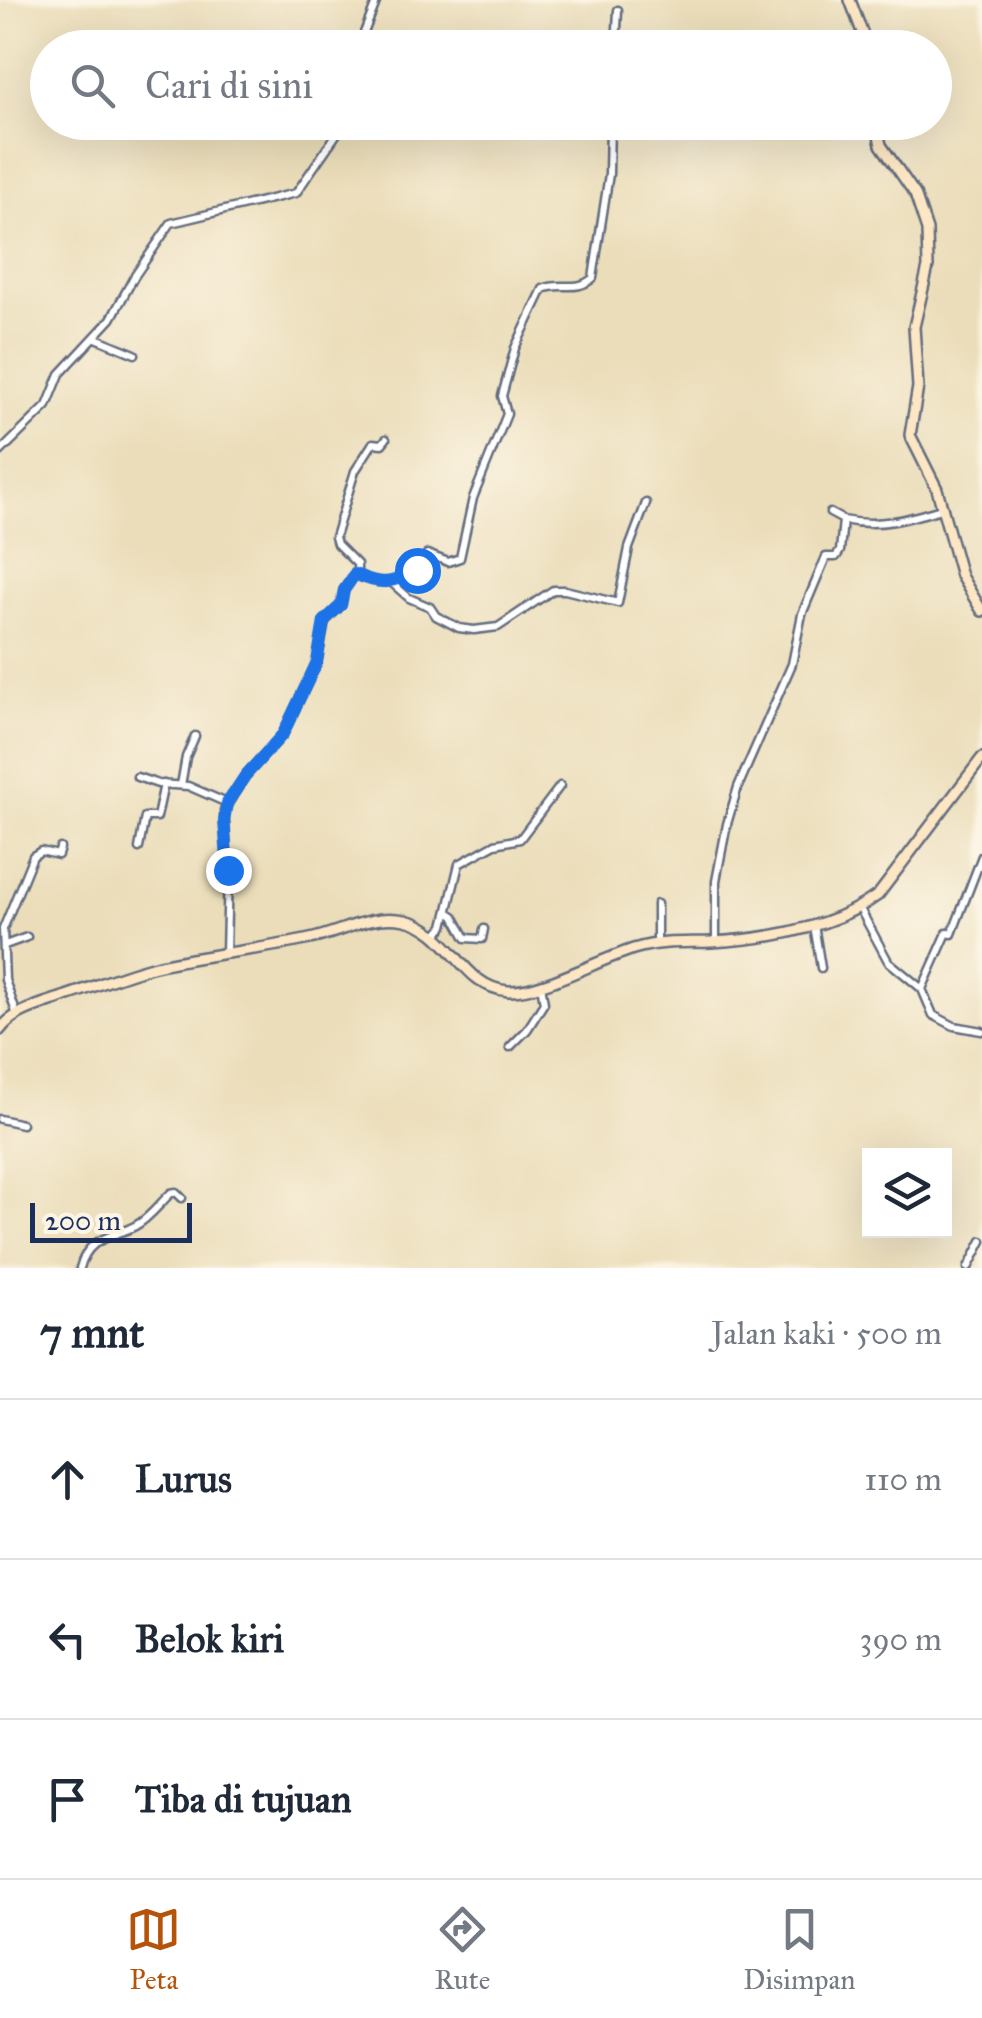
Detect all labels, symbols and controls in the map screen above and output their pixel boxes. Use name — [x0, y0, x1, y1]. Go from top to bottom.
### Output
search box — [30, 30, 952, 140]
icon: search — [65, 58, 120, 113]
text: Cari di sini — [145, 62, 313, 108]
route start — [395, 548, 441, 594]
route end — [206, 848, 252, 894]
map controls — [862, 1148, 952, 1238]
button: layers — [862, 1148, 952, 1238]
scale bar — [30, 1198, 192, 1242]
text: 200 m — [45, 1203, 121, 1238]
text: 7 mnt — [40, 1307, 144, 1359]
text: Jalan kaki · 500 m — [711, 1314, 942, 1353]
icon: ahead — [40, 1452, 95, 1507]
text: Lurus — [135, 1456, 232, 1502]
text: 110 m — [864, 1460, 942, 1499]
icon: left — [40, 1612, 95, 1667]
text: Belok kiri — [135, 1616, 284, 1662]
text: 390 m — [860, 1620, 942, 1659]
icon: arrive — [40, 1772, 95, 1827]
text: Tiba di tujuan — [135, 1776, 352, 1822]
tab: Peta — [126, 1902, 181, 1997]
tab: Rute — [434, 1902, 490, 1997]
tab: Disimpan — [743, 1902, 856, 1997]

